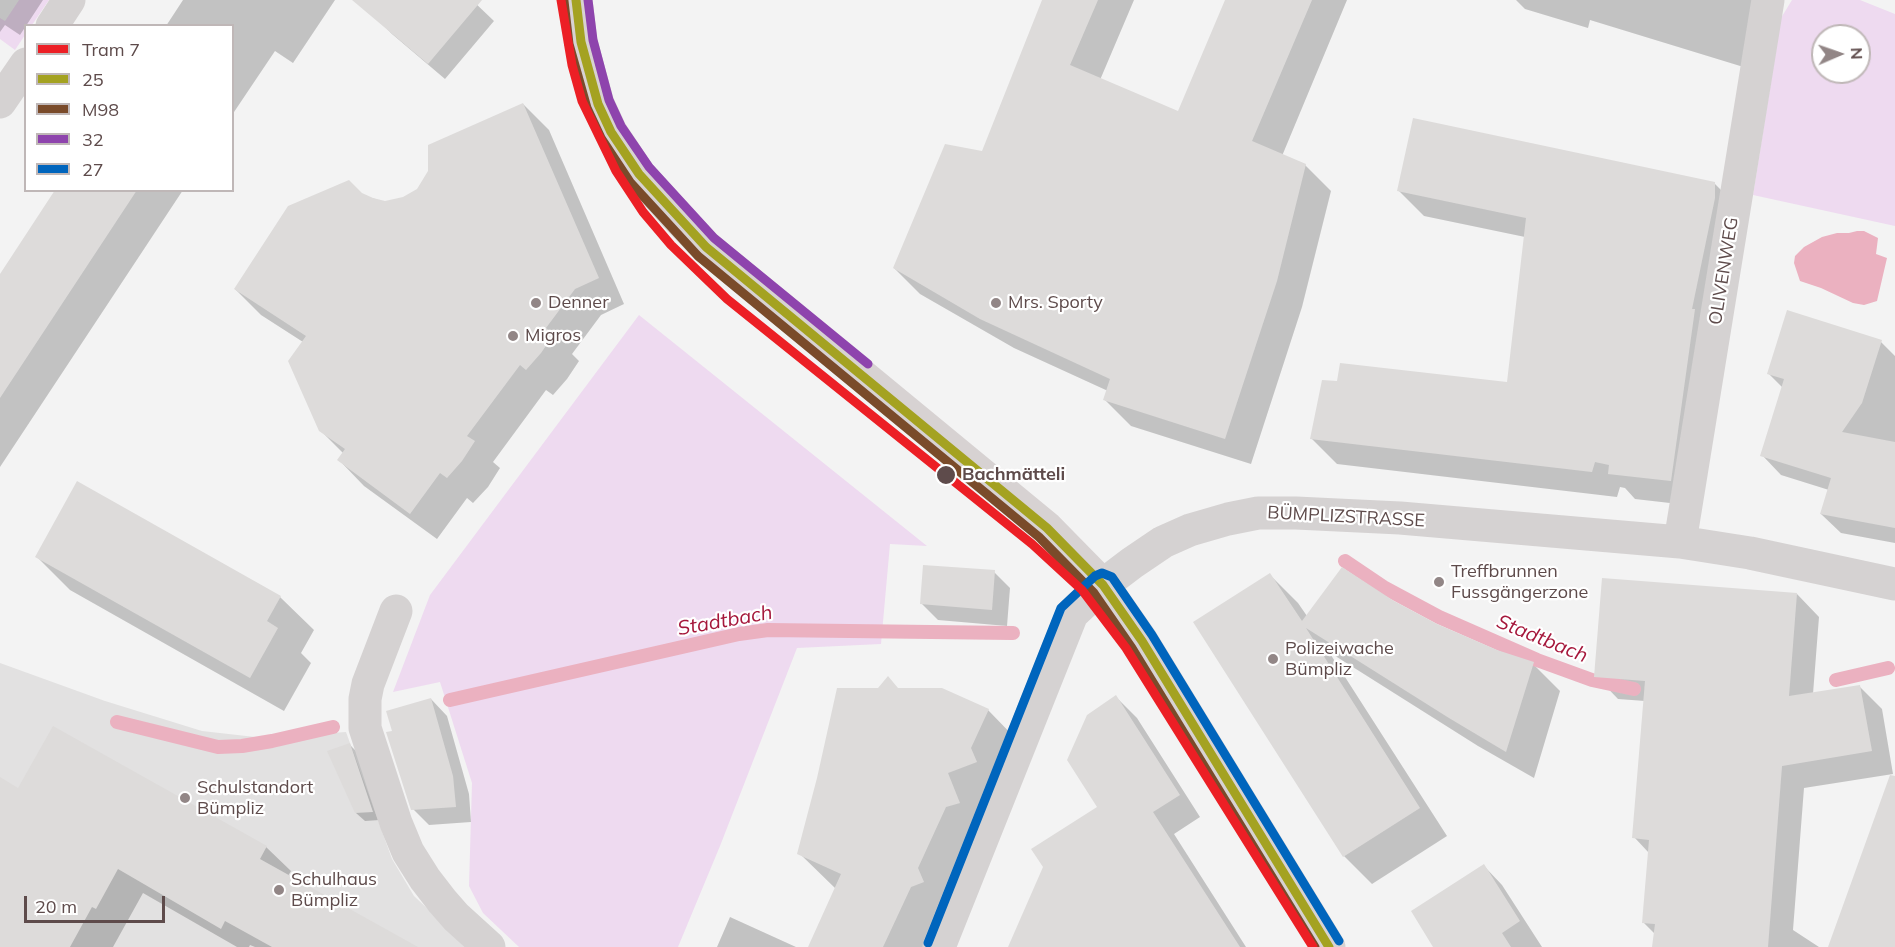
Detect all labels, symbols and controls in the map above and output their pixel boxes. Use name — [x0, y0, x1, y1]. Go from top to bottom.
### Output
legend — [24, 24, 234, 192]
north arrow — [1811, 24, 1871, 84]
text: Tram 7 — [82, 38, 140, 61]
text: N — [1847, 47, 1867, 60]
text: 25 — [82, 68, 104, 91]
text: M98 — [82, 98, 119, 121]
text: 32 — [82, 128, 104, 151]
text: 27 — [82, 158, 104, 181]
street label: OLIVENWEG — [1705, 216, 1743, 326]
place label: Denner — [548, 292, 609, 314]
place label: Mrs. Sporty — [1008, 292, 1103, 314]
marker: Denner — [529, 296, 543, 310]
marker: Mrs. Sporty — [989, 296, 1003, 310]
place label: Migros — [525, 325, 581, 347]
marker: Migros — [506, 329, 520, 343]
marker: Bachmätteli — [935, 464, 957, 486]
place label: Bachmätteli — [962, 464, 1065, 486]
street label: BÜMPLIZSTRASSE — [1267, 502, 1425, 532]
place label: Treffbrunnen Fussgängerzone — [1451, 561, 1588, 604]
marker: Treffbrunnen Fussgängerzone — [1432, 575, 1446, 589]
water label: Stadtbach — [676, 601, 774, 641]
water label: Stadtbach — [1493, 610, 1591, 668]
place label: Polizeiwache Bümpliz — [1285, 638, 1394, 680]
marker: Polizeiwache Bümpliz — [1266, 652, 1280, 666]
place label: Schulstandort Bümpliz — [197, 777, 313, 820]
marker: Schulstandort Bümpliz — [178, 791, 192, 805]
place label: Schulhaus Bümpliz — [291, 869, 377, 912]
marker: Schulhaus Bümpliz — [272, 883, 286, 897]
scale bar — [27, 884, 168, 922]
text: 20 m — [35, 895, 77, 918]

